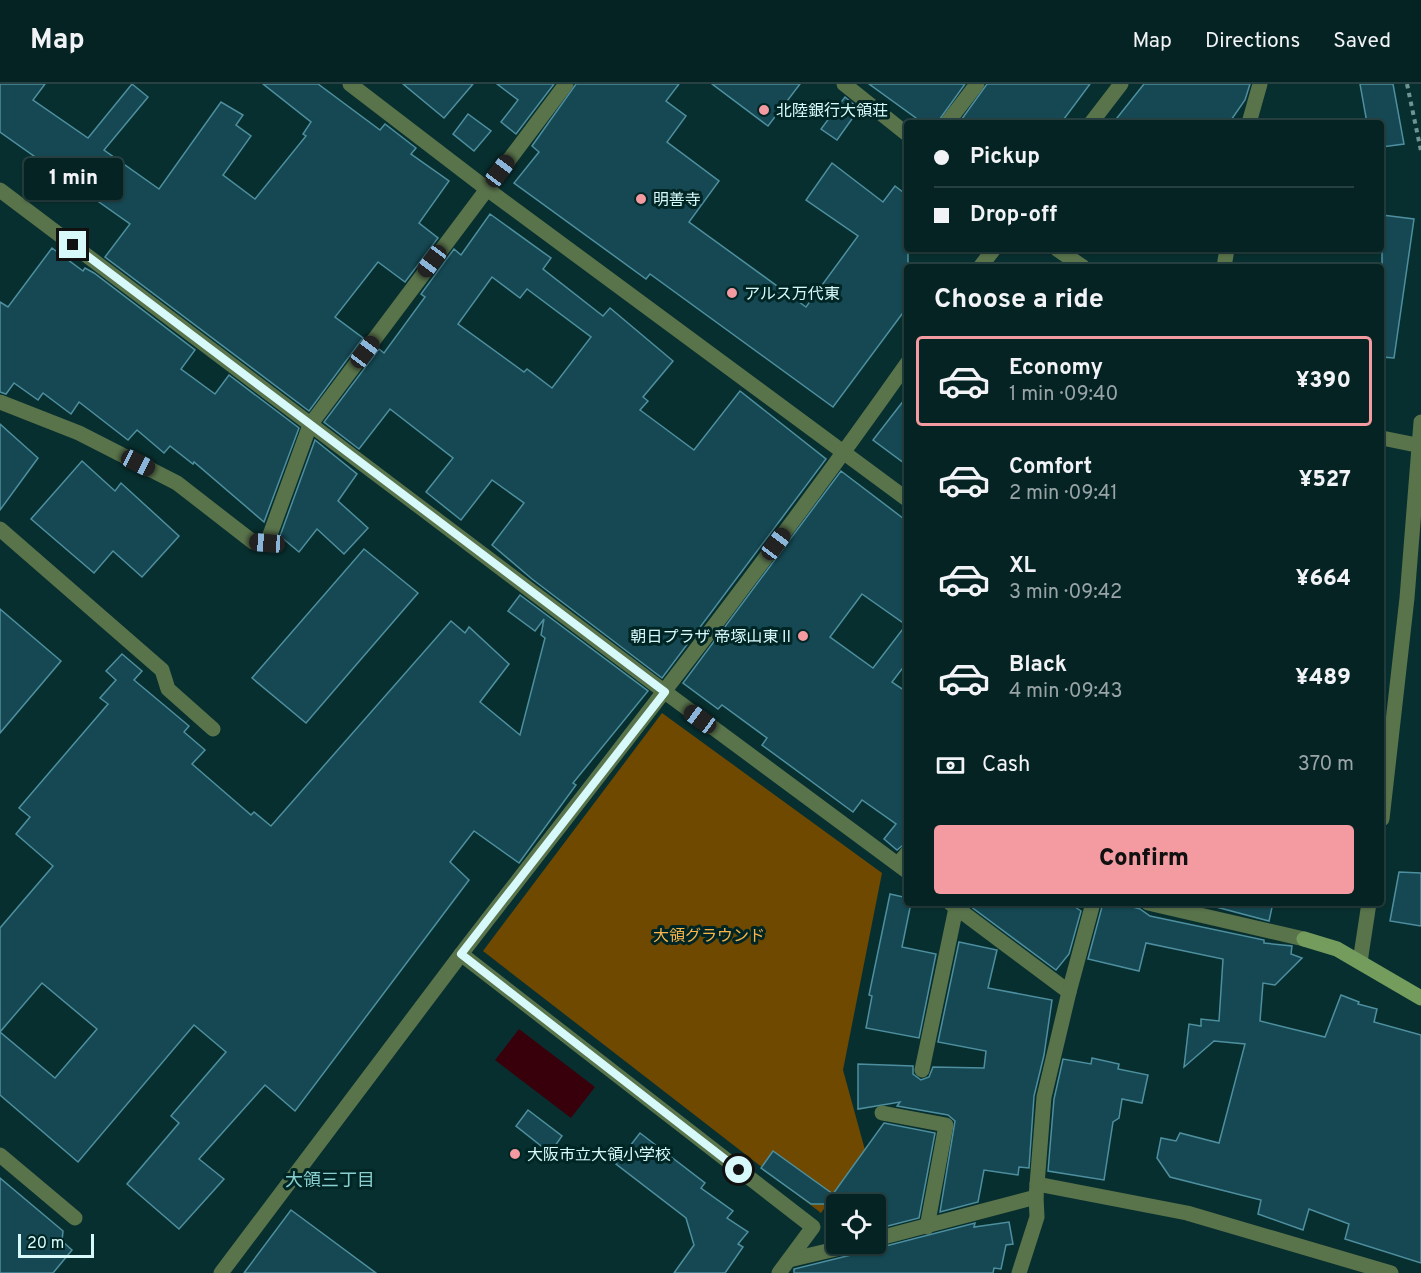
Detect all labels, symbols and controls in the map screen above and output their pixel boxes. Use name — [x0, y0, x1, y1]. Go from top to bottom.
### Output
text: Map — [30, 23, 85, 59]
text: Map — [1132, 28, 1172, 55]
text: Directions — [1205, 28, 1300, 55]
text: Saved — [1333, 28, 1391, 55]
place label: 北陸銀行大領荘 — [776, 102, 888, 122]
marker: 北陸銀行大領荘 — [757, 103, 771, 117]
text: Pickup — [970, 144, 1040, 171]
car — [482, 151, 518, 191]
callout: 1 min — [23, 158, 122, 200]
text: 1 min — [49, 166, 98, 192]
place label: 明善寺 — [653, 191, 701, 211]
marker: 明善寺 — [634, 192, 648, 206]
text: Drop-off — [970, 202, 1057, 229]
route end — [59, 231, 86, 258]
car — [414, 241, 450, 281]
text: Choose a ride — [934, 283, 1104, 317]
place label: アルス万代東 — [744, 285, 840, 305]
marker: アルス万代東 — [725, 286, 739, 300]
car — [347, 332, 383, 372]
icon: car — [937, 354, 991, 408]
text: Economy — [1009, 355, 1103, 382]
text: ¥390 — [1296, 368, 1351, 395]
text: 1 min · 09:40 — [1009, 382, 1118, 408]
car — [118, 447, 158, 479]
icon: car — [937, 453, 991, 507]
text: Comfort — [1009, 454, 1092, 481]
text: ¥527 — [1299, 467, 1351, 494]
text: 2 min · 09:41 — [1009, 481, 1118, 507]
car — [758, 524, 794, 564]
car — [248, 533, 286, 553]
icon: car — [937, 552, 991, 606]
text: XL — [1009, 553, 1036, 580]
text: ¥664 — [1296, 566, 1351, 593]
text: 3 min · 09:42 — [1009, 580, 1122, 606]
place label: 朝日プラザ 帝塚山東 II — [630, 628, 791, 648]
marker: 朝日プラザ 帝塚山東 II — [796, 629, 810, 643]
icon: car — [937, 651, 991, 705]
text: Black — [1009, 652, 1067, 679]
text: ¥489 — [1295, 665, 1351, 692]
text: 4 min · 09:43 — [1009, 679, 1123, 705]
car — [680, 701, 720, 737]
icon: cash — [934, 749, 967, 782]
text: Cash — [982, 752, 1031, 779]
text: 370 m — [1298, 752, 1354, 778]
button: Confirm — [934, 825, 1354, 894]
park label: 大領グラウンド — [653, 927, 765, 947]
place label: 大阪市立大領小学校 — [527, 1146, 671, 1166]
marker: 大阪市立大領小学校 — [508, 1147, 522, 1161]
route start — [725, 1156, 752, 1183]
district label: 大領三丁目 — [285, 1170, 375, 1193]
map controls — [826, 1194, 886, 1254]
button: locate — [826, 1194, 886, 1254]
scale bar — [18, 1231, 94, 1258]
text: 20 m — [27, 1234, 64, 1254]

